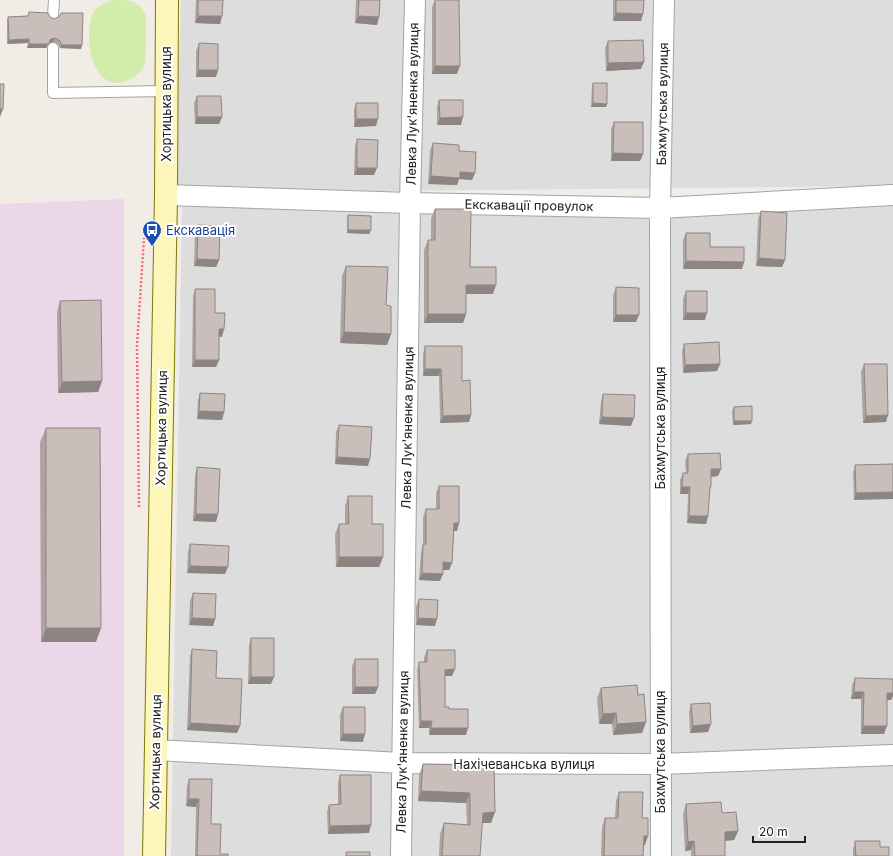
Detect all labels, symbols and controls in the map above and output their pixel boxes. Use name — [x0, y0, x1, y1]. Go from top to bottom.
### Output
street label: Левка Лук'яненка вулиця — [403, 22, 421, 186]
street label: Бахмутська вулиця — [653, 42, 671, 166]
street label: Хортицька вулиця — [158, 46, 174, 162]
street label: Екскавації провулок — [464, 196, 594, 214]
bus stop icon: Екскавація — [141, 219, 163, 247]
place label: Екскавація — [166, 222, 235, 238]
street label: Левка Лук'яненка вулиця — [398, 346, 416, 510]
street label: Бахмутська вулиця — [652, 366, 668, 490]
street label: Хортицька вулиця — [152, 370, 170, 486]
street label: Левка Лук'яненка вулиця — [393, 670, 411, 834]
street label: Бахмутська вулиця — [652, 690, 668, 814]
street label: Хортицька вулиця — [146, 694, 164, 810]
street label: Нахічеванська вулиця — [453, 756, 595, 772]
scale bar — [753, 818, 805, 844]
text: 20 m — [759, 824, 788, 839]

